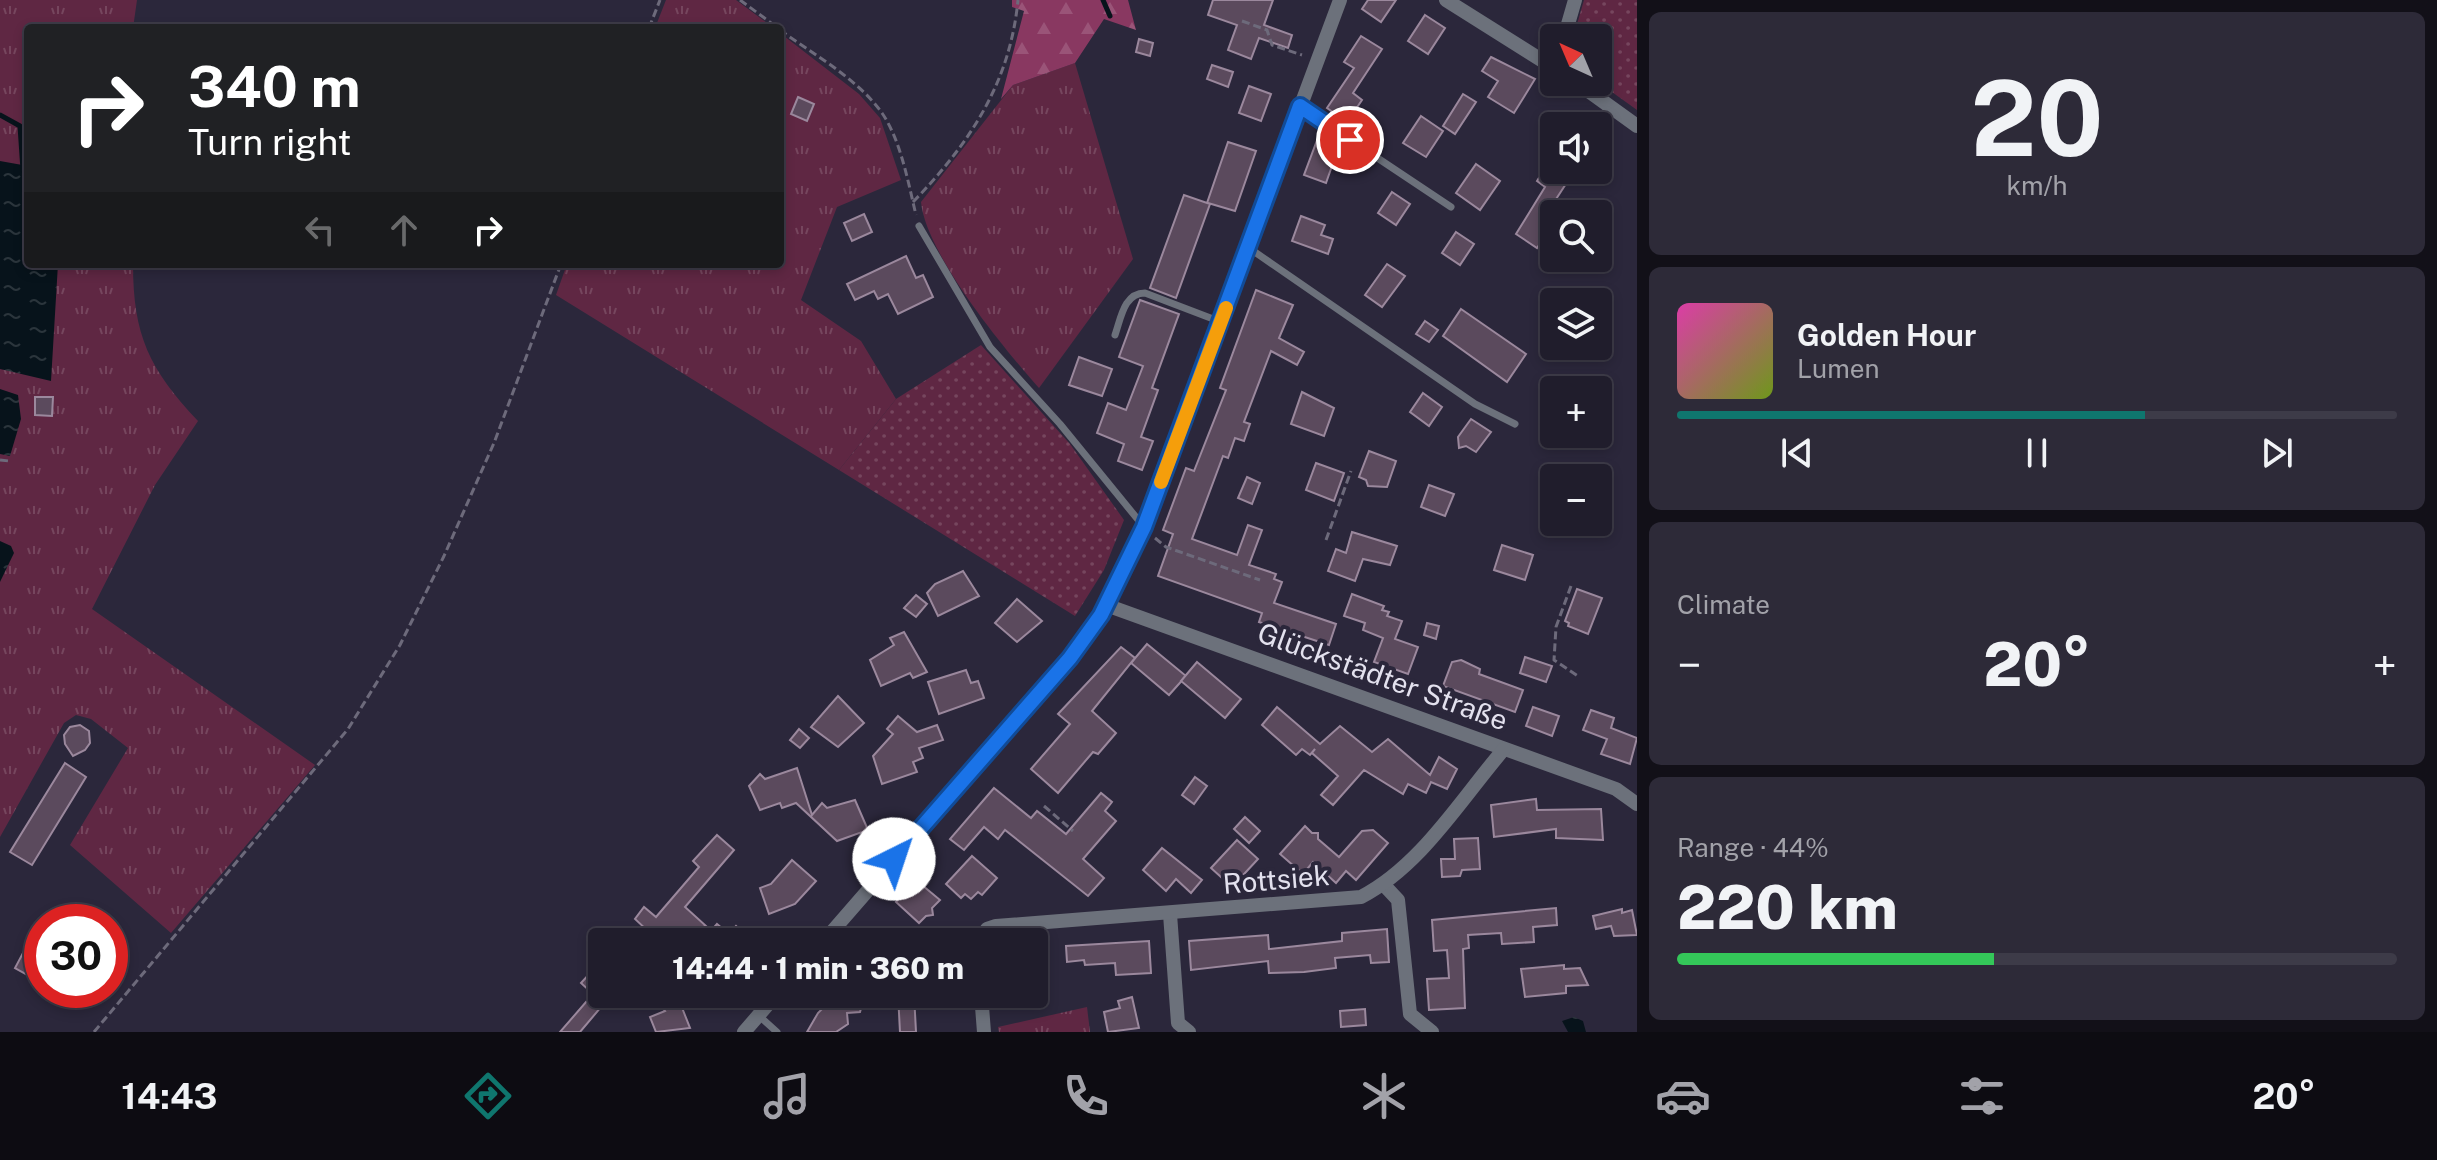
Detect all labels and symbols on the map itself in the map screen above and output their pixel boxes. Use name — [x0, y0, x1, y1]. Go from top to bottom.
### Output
north arrow — [1540, 24, 1612, 96]
pin — [1316, 106, 1384, 174]
street label: Glückstädter Straße — [1254, 615, 1512, 737]
position arrow — [852, 817, 936, 901]
street label: Rottsiek — [1221, 858, 1331, 900]
speed limit sign: 30 — [24, 904, 128, 1008]

